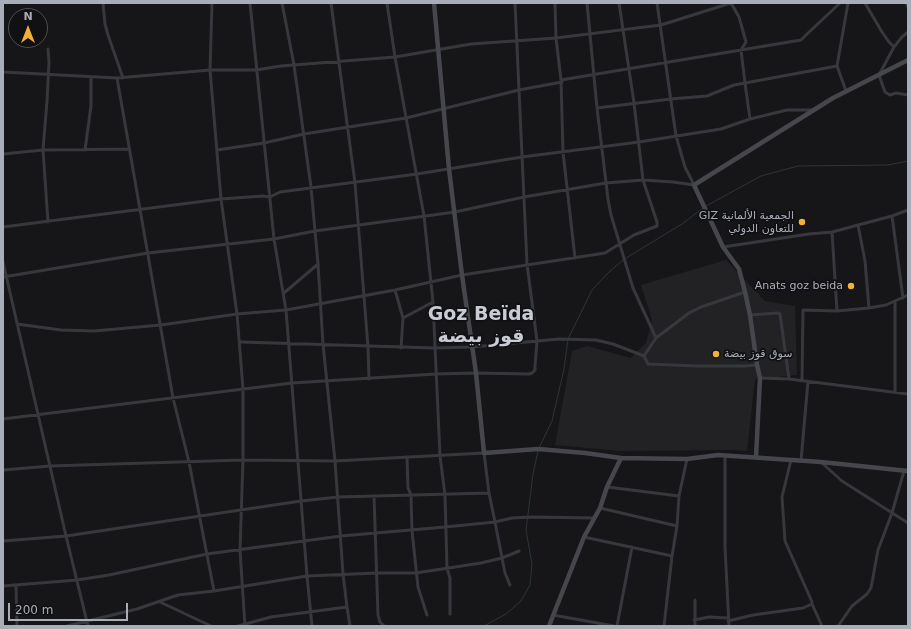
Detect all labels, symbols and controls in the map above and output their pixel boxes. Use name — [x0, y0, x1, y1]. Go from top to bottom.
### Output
north arrow — [8, 8, 48, 48]
text: N — [23, 10, 33, 23]
place label: GIZ الجمعية الألمانية للتعاون الدولي — [699, 209, 794, 235]
marker: GIZ الجمعية الألمانية للتعاون الدولي — [797, 217, 807, 227]
place label: Anats goz beida — [755, 279, 843, 293]
marker: Anats goz beida — [846, 281, 856, 291]
district label: Goz Beïda قوز بيضة — [428, 304, 534, 348]
place label: سوق قوز بيضة — [724, 347, 792, 361]
marker: سوق قوز بيضة — [711, 349, 721, 359]
scale bar — [10, 595, 130, 621]
text: 200 m — [15, 603, 53, 617]

